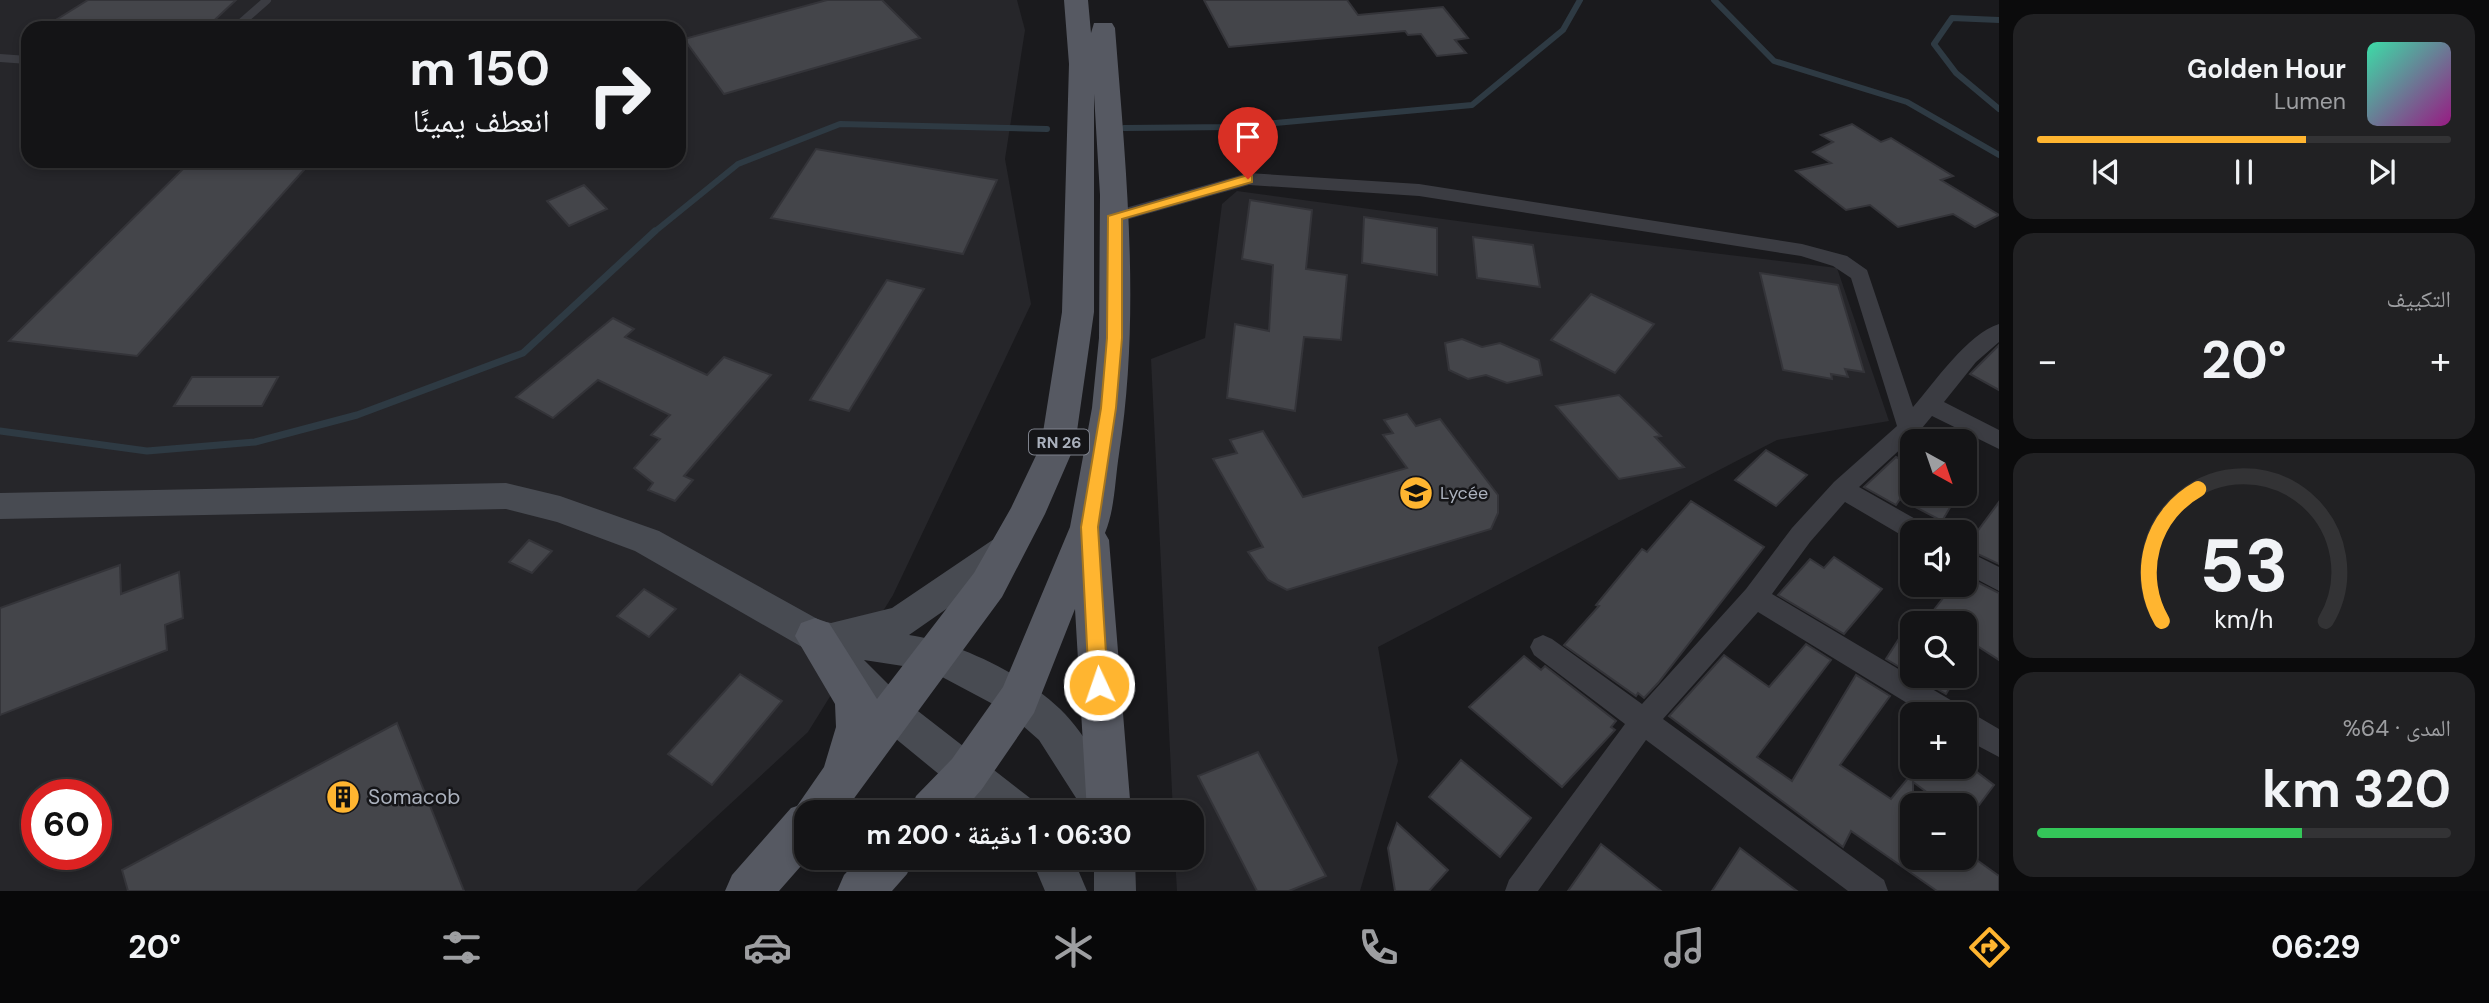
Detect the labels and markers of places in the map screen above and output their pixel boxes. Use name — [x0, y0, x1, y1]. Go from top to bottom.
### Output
pin — [1218, 107, 1278, 179]
school or university icon: Lycée — [1397, 474, 1435, 512]
place label: Lycée — [1440, 481, 1488, 505]
building icon: Somacob — [324, 778, 362, 816]
place label: Somacob — [368, 783, 460, 811]

